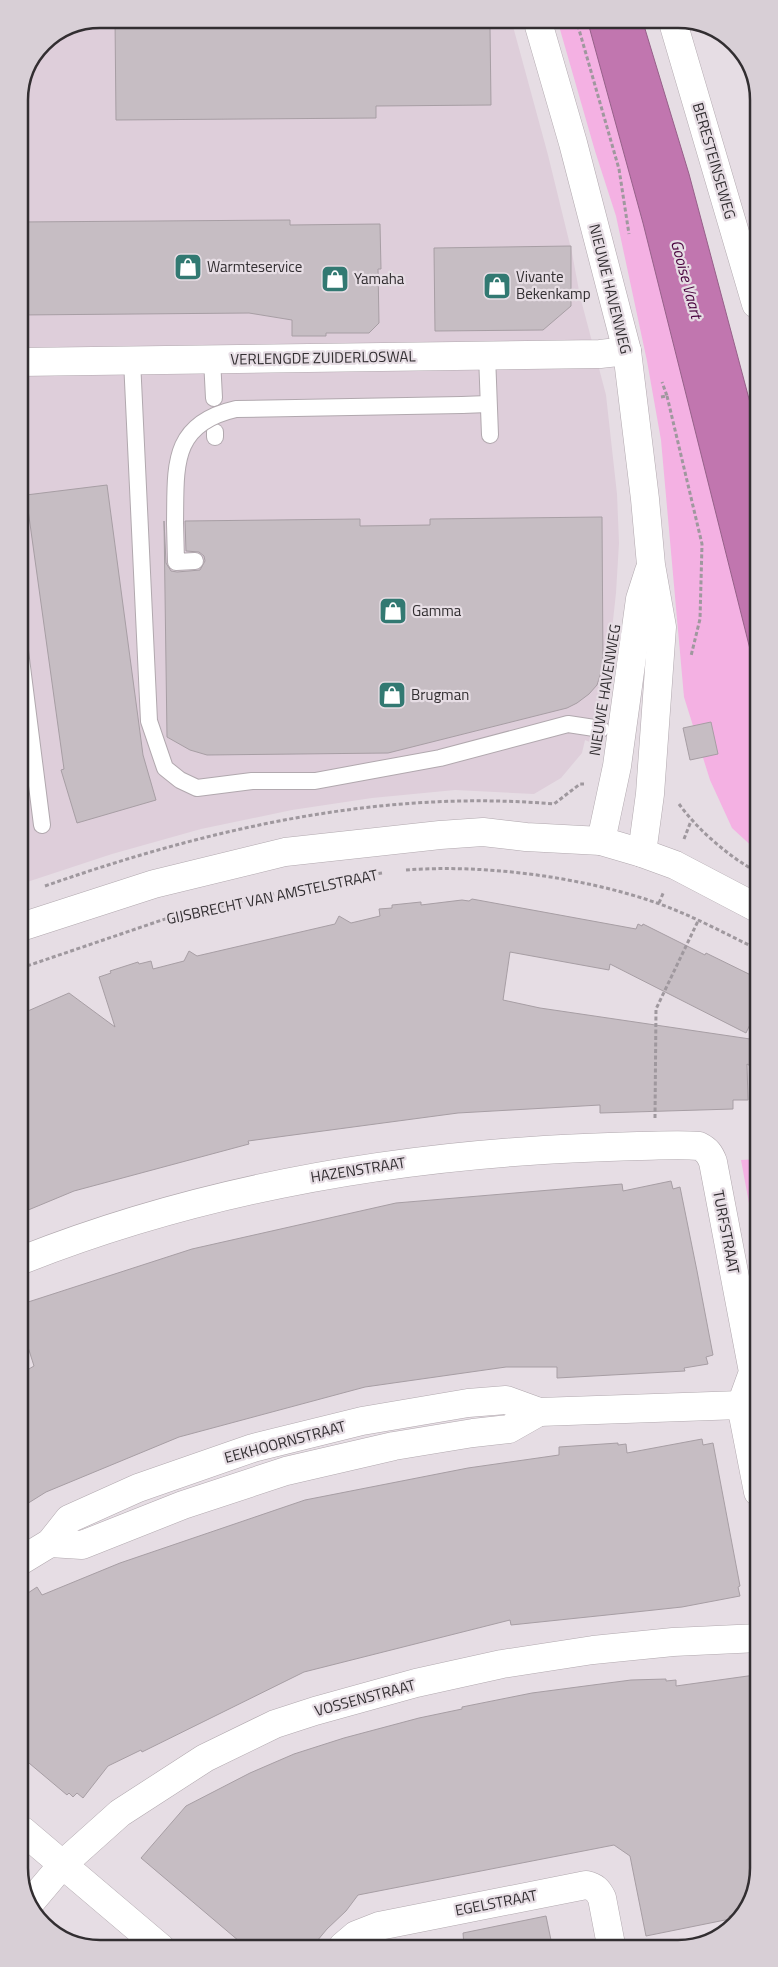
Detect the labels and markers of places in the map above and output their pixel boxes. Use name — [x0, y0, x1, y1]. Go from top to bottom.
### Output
shop icon: Warmteservice — [173, 252, 203, 282]
place label: Warmteservice — [207, 255, 302, 278]
shop icon: Yamaha — [320, 264, 350, 294]
place label: Vivante Bekenkamp — [516, 265, 591, 305]
place label: Yamaha — [354, 267, 405, 290]
shop icon: Vivante Bekenkamp — [482, 271, 512, 301]
shop icon: Gamma — [378, 596, 408, 626]
place label: Gamma — [412, 599, 462, 622]
shop icon: Brugman — [377, 680, 407, 710]
place label: Brugman — [411, 683, 469, 706]

